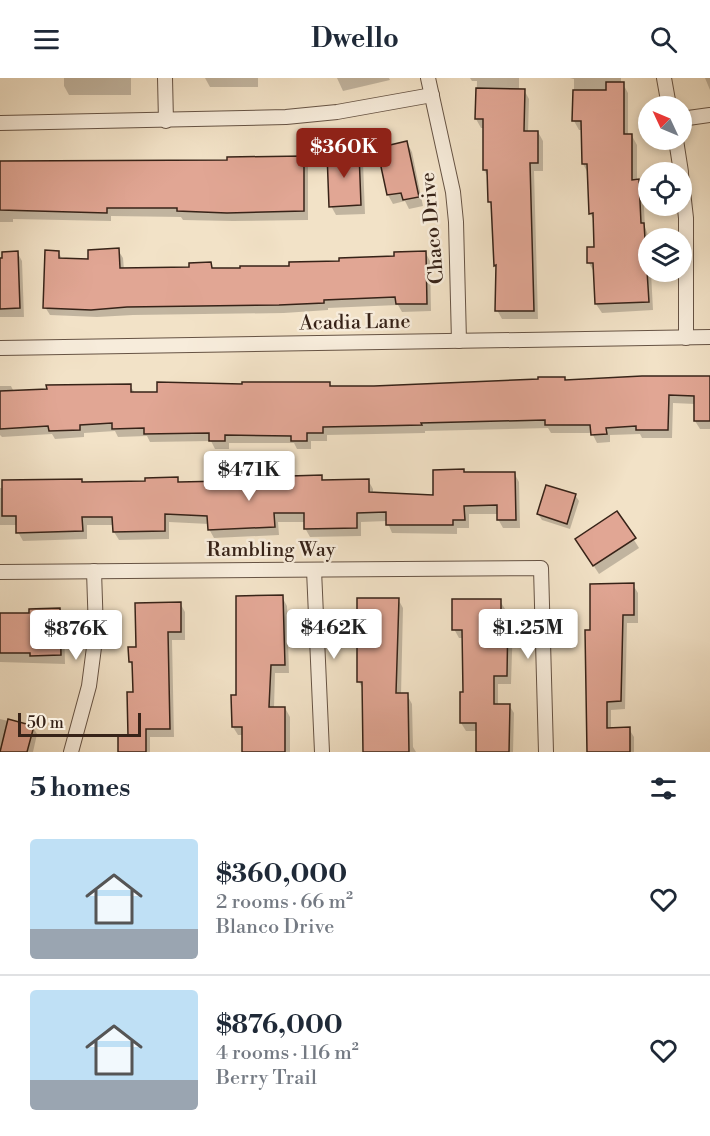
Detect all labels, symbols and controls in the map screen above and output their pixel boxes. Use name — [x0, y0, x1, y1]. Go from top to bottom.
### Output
text: Dwello — [311, 22, 399, 56]
icon: menu — [30, 23, 63, 56]
icon: search — [647, 23, 680, 56]
north arrow — [638, 96, 692, 150]
map controls — [638, 96, 692, 282]
pin: $360K — [302, 128, 386, 179]
text: $360K — [310, 135, 378, 160]
button: locate — [638, 162, 692, 216]
street label: Chaco Drive — [416, 171, 450, 285]
button: layers — [638, 228, 692, 282]
street label: Acadia Lane — [298, 310, 411, 336]
pin: $471K — [207, 451, 291, 502]
text: $471K — [218, 458, 280, 483]
street label: Rambling Way — [207, 538, 336, 563]
pin: $462K — [292, 609, 376, 660]
pin: $1.25M — [479, 609, 577, 660]
pin: $876K — [34, 610, 118, 661]
text: $462K — [301, 616, 367, 641]
text: $1.25M — [493, 616, 563, 641]
text: $876K — [44, 617, 108, 642]
scale bar — [18, 710, 141, 738]
text: 50 m — [27, 713, 64, 733]
text: 5 homes — [30, 772, 130, 804]
icon: filters — [647, 772, 680, 805]
text: $360,000 — [216, 858, 347, 890]
icon: home — [78, 863, 150, 935]
icon: heart — [647, 883, 680, 916]
text: 2 rooms · 66 m² — [216, 890, 353, 915]
text: Blanco Drive — [216, 915, 334, 940]
text: $876,000 — [216, 1009, 343, 1041]
icon: home — [78, 1014, 150, 1086]
icon: heart — [647, 1034, 680, 1067]
text: 4 rooms · 116 m² — [216, 1041, 359, 1066]
text: Berry Trail — [216, 1066, 317, 1091]

